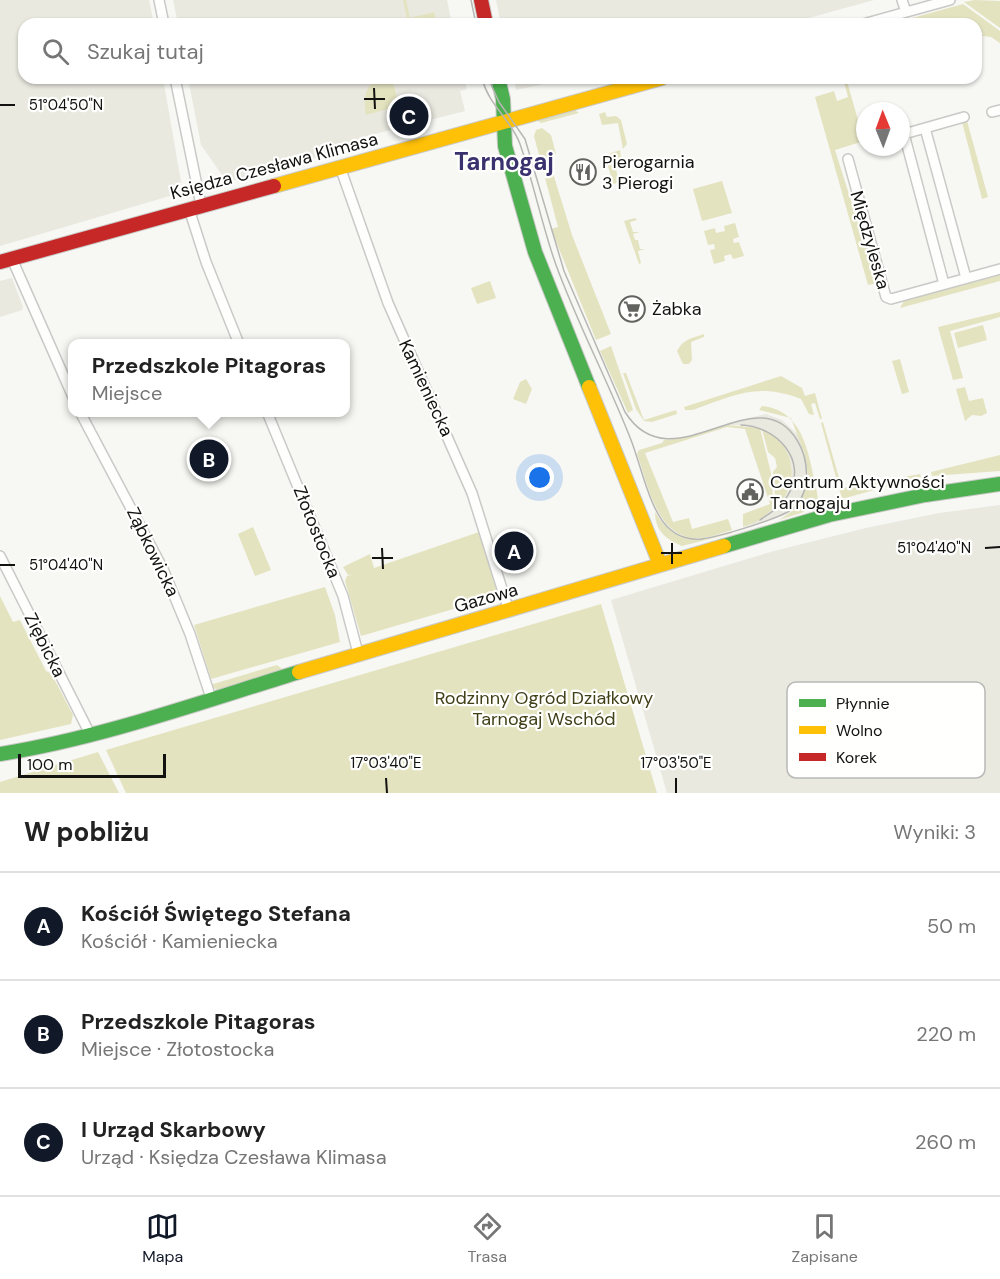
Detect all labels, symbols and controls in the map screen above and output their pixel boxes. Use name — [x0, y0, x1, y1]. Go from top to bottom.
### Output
search box — [18, 18, 982, 84]
icon: search — [39, 35, 72, 68]
text: Szukaj tutaj — [87, 37, 204, 66]
pin: C — [390, 94, 428, 138]
text: 51°04'50"N — [29, 95, 103, 115]
north arrow — [856, 102, 910, 156]
street label: Księdza Czesława Klimasa — [168, 127, 380, 205]
district label: Tarnogaj — [454, 146, 554, 177]
place label: Pierogarnia 3 Pierogi — [602, 150, 695, 195]
restaurant icon: Pierogarnia 3 Pierogi — [568, 157, 598, 187]
street label: Międzyleska — [845, 188, 895, 292]
supermarket icon: Żabka — [617, 294, 647, 324]
place label: Żabka — [652, 297, 702, 321]
street label: Kamieniecka — [393, 336, 459, 440]
popup — [68, 339, 350, 417]
text: Przedszkole Pitagoras — [92, 351, 326, 380]
text: Miejsce — [92, 380, 162, 406]
pin: B — [190, 436, 228, 482]
your location — [525, 463, 554, 492]
place label: Centrum Aktywności Tarnogaju — [770, 470, 945, 515]
public building icon: Centrum Aktywności Tarnogaju — [735, 477, 765, 507]
street label: Złotostocka — [288, 482, 346, 582]
street label: Ząbkowicka — [121, 503, 185, 601]
pin: A — [494, 528, 534, 574]
text: 51°04'40"N — [897, 538, 971, 558]
text: 51°04'40"N — [29, 555, 103, 575]
street label: Gazowa — [451, 577, 521, 619]
street label: Ziębicka — [19, 609, 71, 681]
legend — [787, 682, 985, 778]
park label: Rodzinny Ogród Działkowy Tarnogaj Wschód — [435, 686, 653, 731]
text: Płynnie — [836, 693, 890, 714]
text: Wolno — [836, 720, 882, 741]
text: Korek — [836, 747, 877, 768]
scale bar — [18, 751, 166, 778]
text: 17°03'40"E — [351, 753, 421, 773]
text: 17°03'50"E — [640, 753, 712, 773]
text: 100 m — [27, 754, 72, 775]
text: W pobliżu — [24, 815, 149, 849]
text: Wyniki: 3 — [893, 819, 976, 845]
text: Kościół Świętego Stefana — [81, 899, 351, 928]
text: A — [36, 913, 51, 939]
text: 50 m — [927, 913, 976, 939]
text: Kościół · Kamieniecka — [81, 928, 278, 954]
text: Przedszkole Pitagoras — [81, 1007, 316, 1036]
text: B — [37, 1021, 50, 1047]
text: 220 m — [916, 1021, 976, 1047]
text: Miejsce · Złotostocka — [81, 1036, 274, 1062]
text: I Urząd Skarbowy — [81, 1115, 266, 1144]
text: C — [36, 1129, 51, 1155]
text: 260 m — [915, 1129, 976, 1155]
text: Urząd · Księdza Czesława Klimasa — [81, 1144, 387, 1170]
tab: Mapa — [142, 1210, 183, 1267]
tab: Trasa — [468, 1210, 507, 1267]
tab: Zapisane — [792, 1210, 858, 1267]

